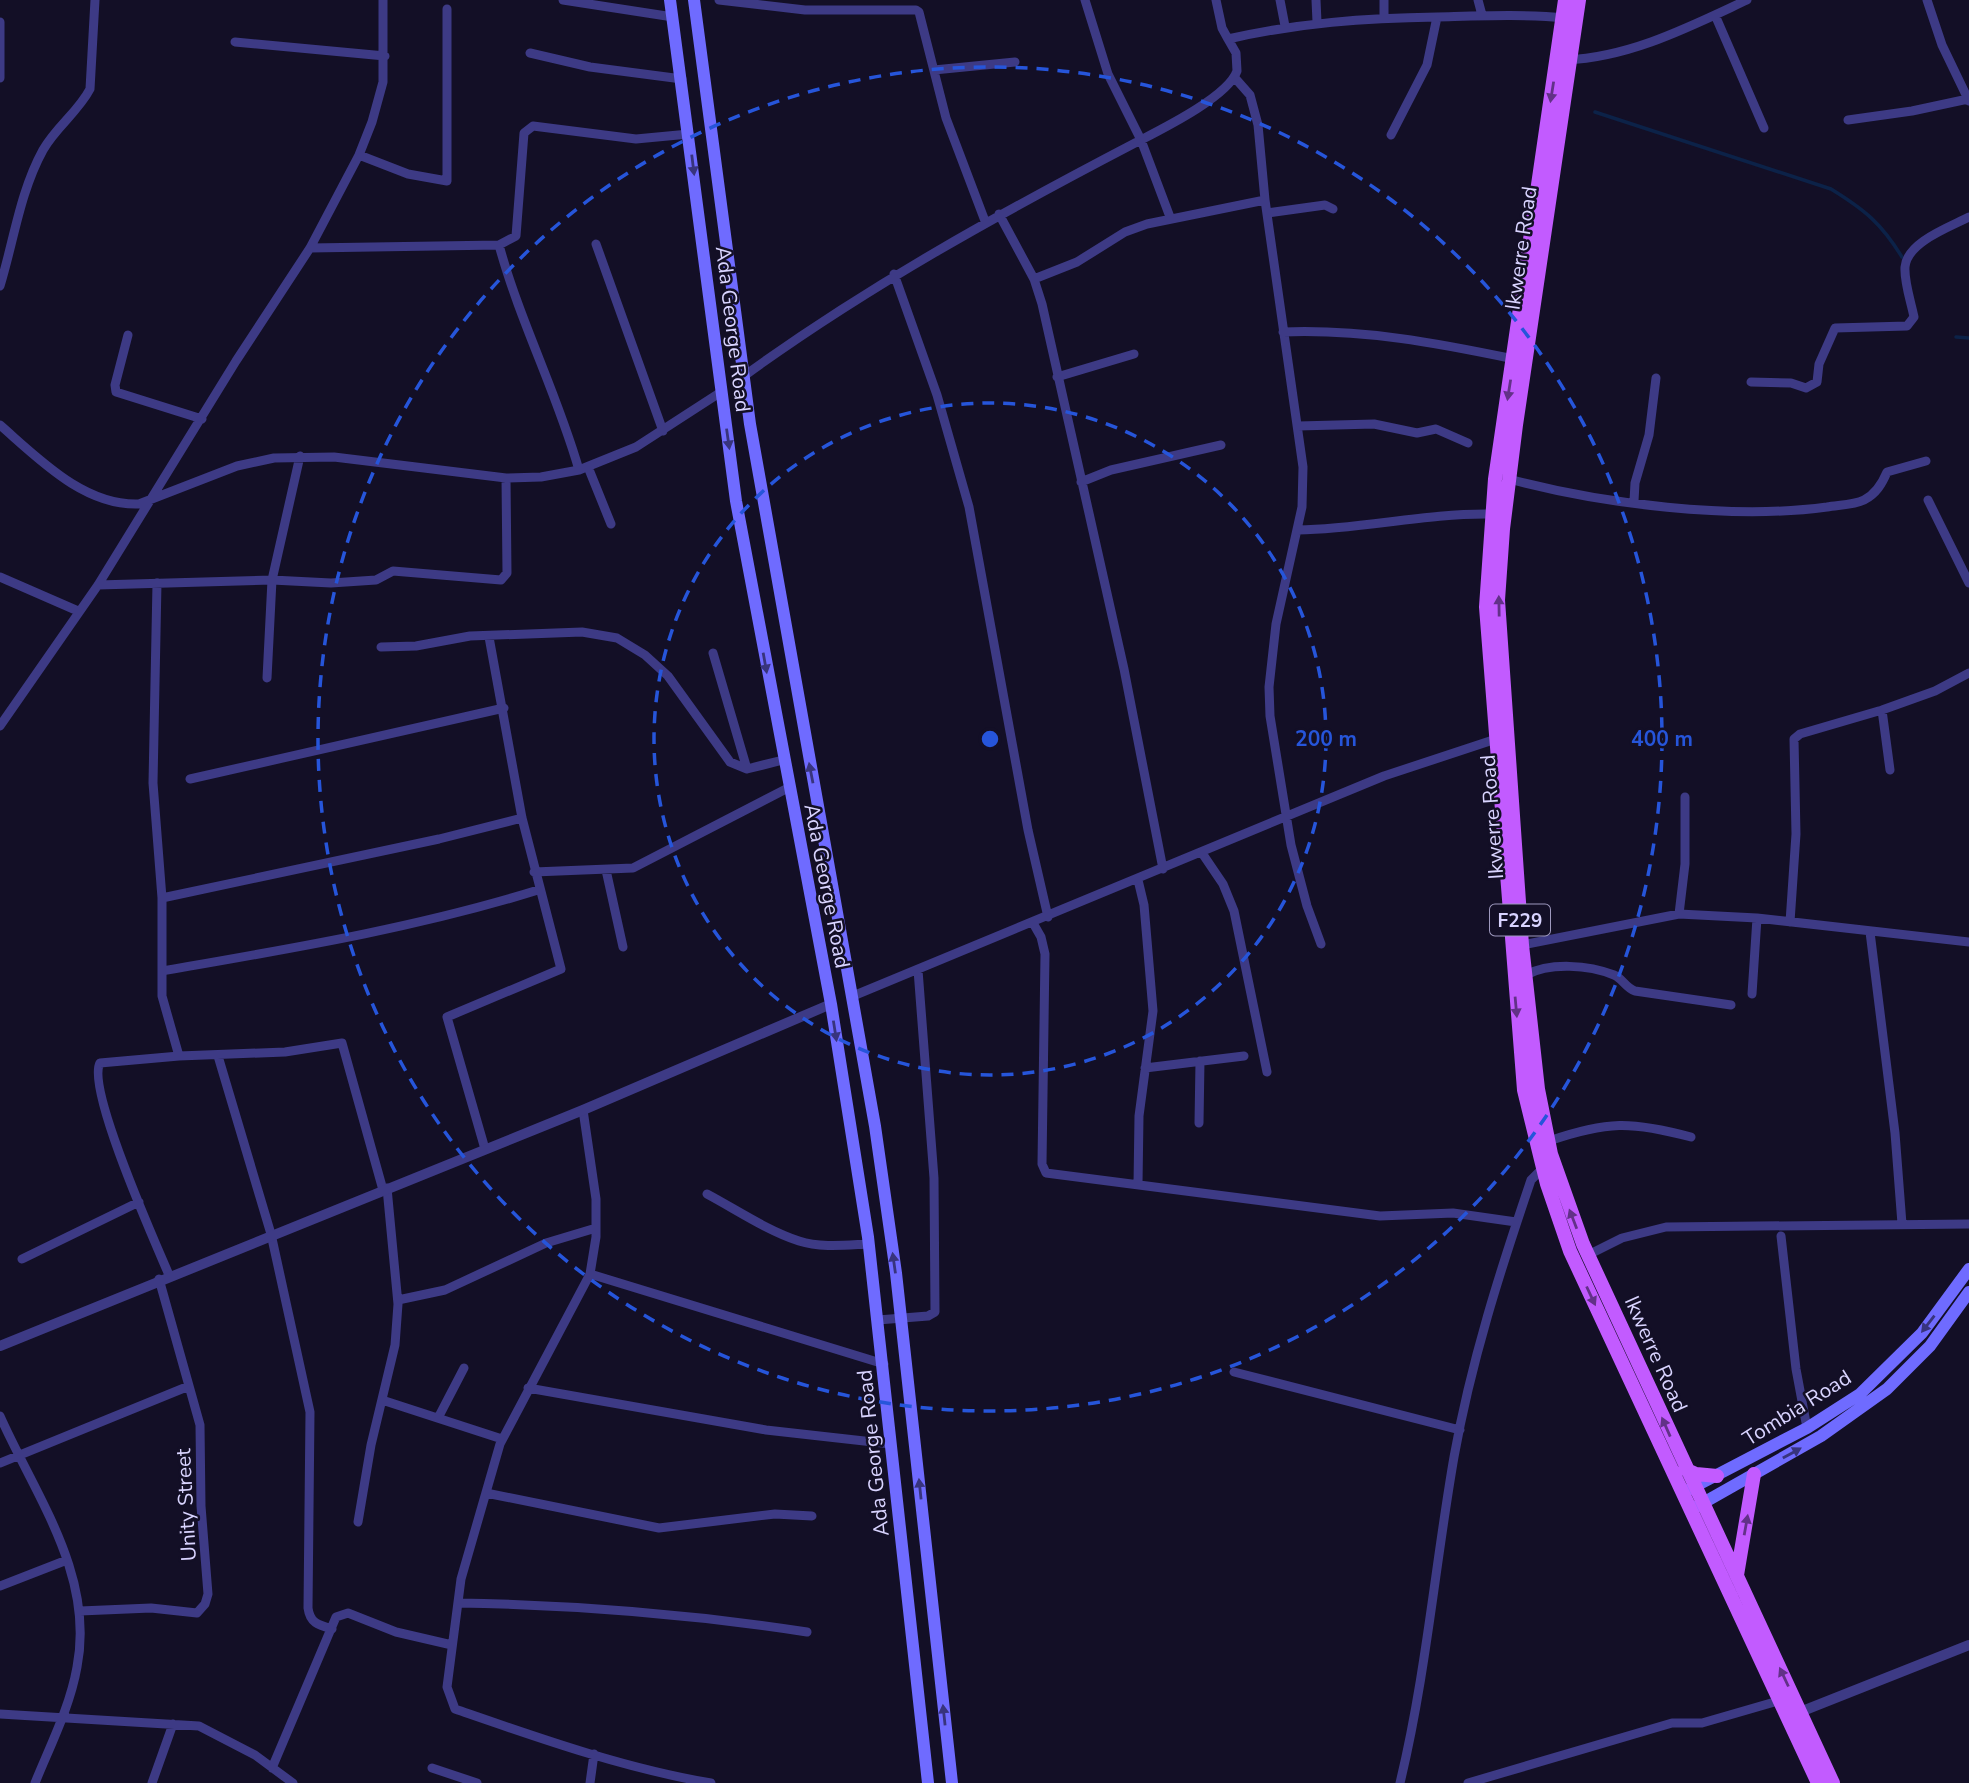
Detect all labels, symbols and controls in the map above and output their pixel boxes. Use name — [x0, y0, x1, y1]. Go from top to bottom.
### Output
one-way arrow — [1546, 81, 1557, 103]
one-way arrow — [688, 154, 699, 176]
street label: Ikwerre Road — [1498, 184, 1544, 312]
street label: Ada George Road — [709, 244, 757, 414]
one-way arrow — [1503, 379, 1514, 401]
one-way arrow — [722, 428, 733, 450]
one-way arrow — [1493, 595, 1505, 617]
one-way arrow — [760, 652, 771, 674]
text: 200 m — [1295, 725, 1357, 753]
text: 400 m — [1631, 725, 1693, 753]
centre of rings — [978, 727, 1002, 751]
street label: Ikwerre Road — [1474, 754, 1510, 880]
one-way arrow — [806, 762, 817, 784]
street label: Ada George Road — [797, 801, 857, 971]
road number: F229 — [1490, 904, 1550, 936]
one-way arrow — [1511, 996, 1522, 1018]
one-way arrow — [830, 1020, 841, 1042]
one-way arrow — [1567, 1208, 1578, 1229]
one-way arrow — [889, 1252, 900, 1274]
one-way arrow — [1585, 1286, 1597, 1306]
street label: Ikwerre Road — [1618, 1291, 1694, 1417]
one-way arrow — [1921, 1314, 1936, 1332]
street label: Tombia Road — [1737, 1363, 1857, 1453]
street label: Ada George Road — [850, 1368, 896, 1538]
one-way arrow — [1660, 1416, 1671, 1437]
street label: Unity Street — [169, 1447, 203, 1562]
one-way arrow — [1782, 1447, 1802, 1459]
one-way arrow — [914, 1478, 925, 1500]
one-way arrow — [1741, 1514, 1752, 1536]
one-way arrow — [1778, 1667, 1790, 1687]
one-way arrow — [939, 1704, 950, 1726]

